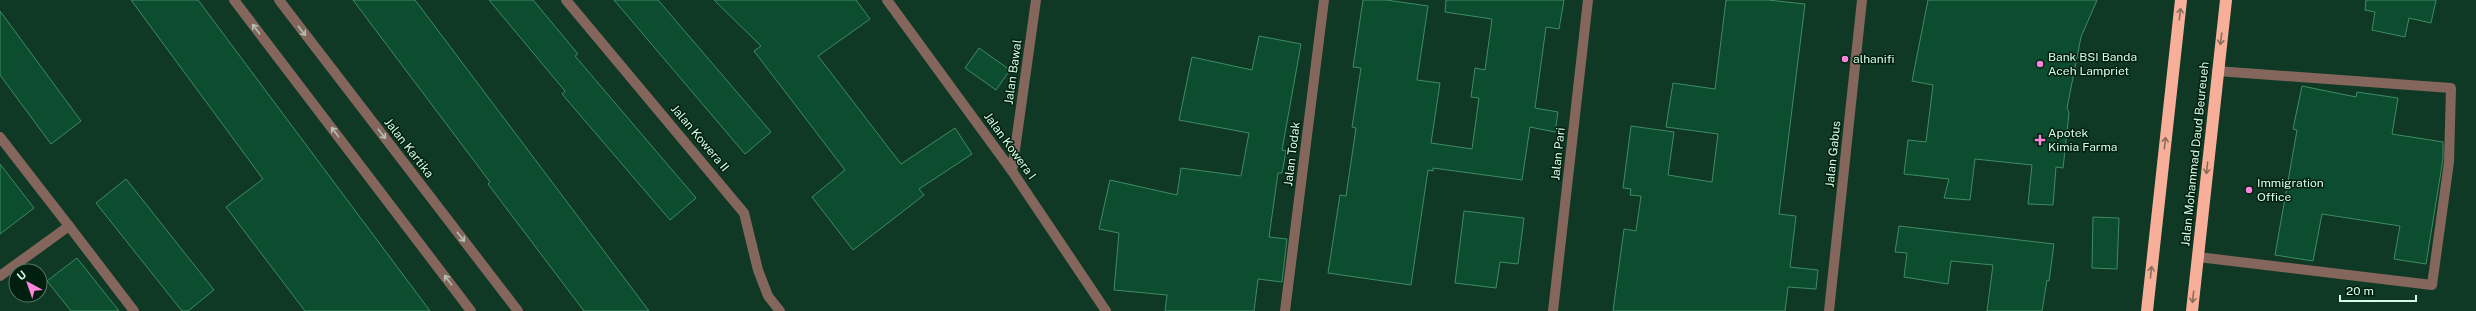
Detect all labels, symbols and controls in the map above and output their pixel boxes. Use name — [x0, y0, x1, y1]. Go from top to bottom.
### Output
one-way arrow — [2176, 8, 2184, 21]
one-way arrow — [252, 24, 260, 35]
one-way arrow — [298, 25, 307, 36]
one-way arrow — [2217, 32, 2225, 45]
street label: Jalan Bawal — [1002, 38, 1025, 105]
place label: Bank BSI Banda Aceh Lampriet — [2048, 50, 2137, 78]
place label: alhanifi — [1853, 52, 1894, 66]
marker: alhanifi — [1840, 54, 1850, 64]
marker: Bank BSI Banda Aceh Lampriet — [2035, 59, 2045, 69]
street label: Jalan Mohammad Daud Beureueh — [2178, 61, 2212, 247]
street label: Jalan Kowera II — [668, 102, 732, 174]
street label: Jalan Kowera I — [981, 110, 1039, 182]
street label: Jalan Kartika — [381, 116, 437, 180]
street label: Jalan Gabus — [1823, 120, 1843, 188]
street label: Jalan Todak — [1281, 121, 1303, 187]
place label: Apotek Kimia Farma — [2048, 126, 2117, 154]
one-way arrow — [331, 127, 339, 138]
street label: Jalan Pari — [1548, 127, 1568, 181]
one-way arrow — [378, 128, 386, 139]
marker: Apotek Kimia Farma — [2035, 135, 2045, 145]
one-way arrow — [2161, 137, 2169, 150]
one-way arrow — [2203, 161, 2211, 174]
place label: Immigration Office — [2257, 176, 2324, 204]
marker: Immigration Office — [2244, 185, 2254, 195]
one-way arrow — [457, 231, 465, 242]
north arrow — [8, 263, 48, 303]
one-way arrow — [2147, 266, 2155, 279]
text: U — [15, 268, 29, 282]
one-way arrow — [443, 275, 452, 286]
scale bar — [2340, 277, 2416, 303]
text: 20 m — [2346, 284, 2374, 298]
one-way arrow — [2190, 290, 2197, 303]

